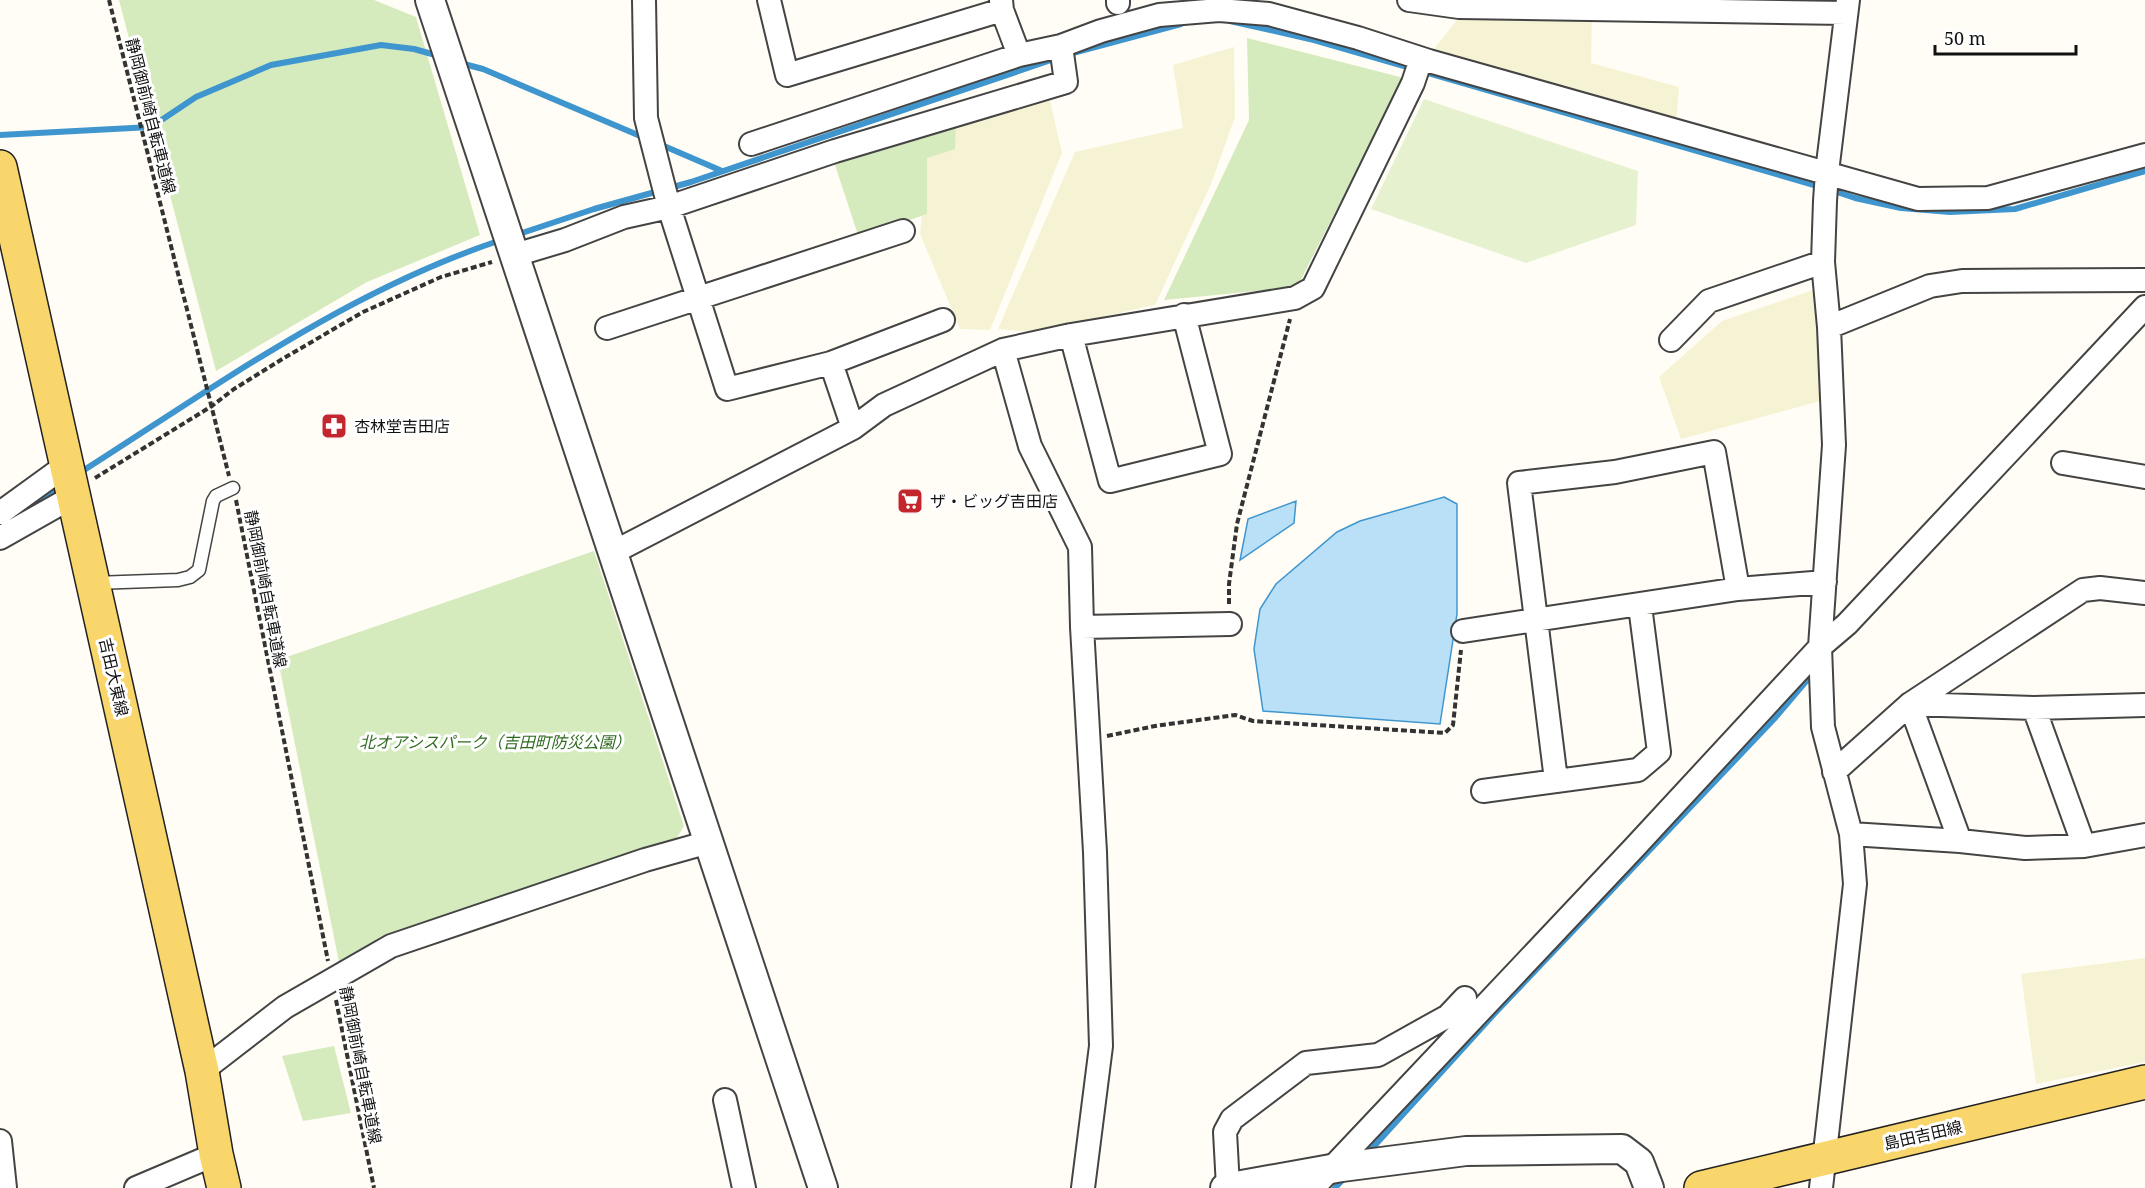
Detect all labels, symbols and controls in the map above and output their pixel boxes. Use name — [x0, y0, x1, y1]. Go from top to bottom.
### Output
scale bar — [1935, 18, 2076, 56]
text: 50 m — [1944, 26, 1986, 50]
street label: 静岡御前崎自転車道線 — [121, 36, 181, 196]
pharmacy icon: 杏林堂吉田店 — [319, 411, 349, 441]
place label: 杏林堂吉田店 — [354, 415, 450, 437]
supermarket icon: ザ・ビッグ吉田店 — [895, 486, 925, 516]
place label: ザ・ビッグ吉田店 — [930, 490, 1058, 512]
street label: 静岡御前崎自転車道線 — [240, 508, 292, 670]
street label: 吉田大東線 — [94, 636, 134, 718]
park label: 北オアシスパーク（吉田町防災公園） — [359, 731, 631, 753]
street label: 静岡御前崎自転車道線 — [335, 984, 387, 1146]
street label: 島田吉田線 — [1882, 1115, 1964, 1155]

